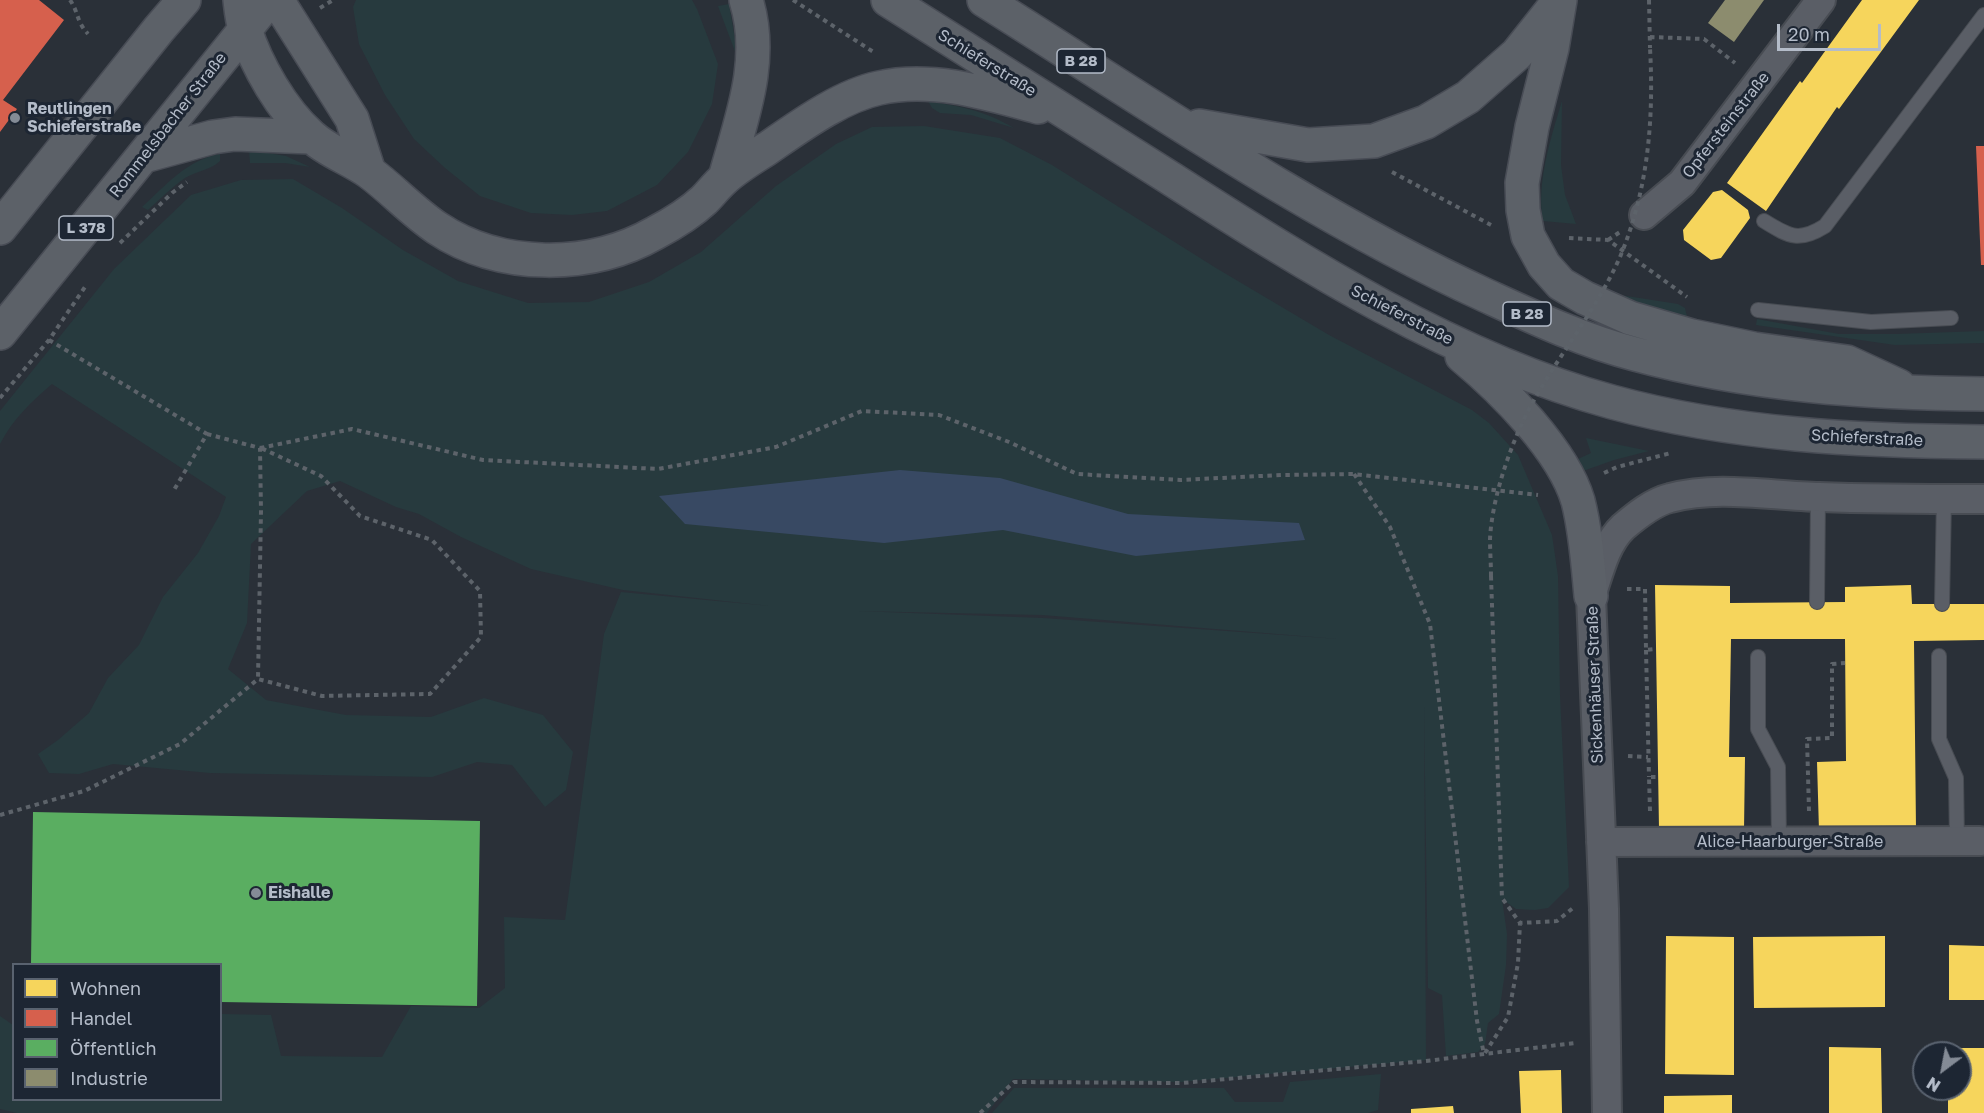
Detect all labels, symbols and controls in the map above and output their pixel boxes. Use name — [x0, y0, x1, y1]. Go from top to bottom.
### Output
scale bar — [1780, 12, 1884, 50]
text: 20 m — [1788, 23, 1830, 45]
street label: Schieferstraße — [934, 25, 1040, 101]
street label: Rommelsbacher Straße — [105, 49, 231, 201]
road number: B 28 — [1057, 49, 1105, 73]
street label: Opfersteinstraße — [1679, 68, 1773, 182]
place label: Reutlingen Schieferstraße — [27, 99, 141, 137]
marker: Reutlingen Schieferstraße — [8, 111, 22, 125]
road number: L 378 — [59, 216, 113, 240]
street label: Schieferstraße — [1348, 281, 1456, 349]
road number: B 28 — [1503, 302, 1551, 326]
street label: Schieferstraße — [1811, 425, 1923, 451]
street label: Sickenhäuser Straße — [1583, 606, 1607, 764]
street label: Alice-Haarburger-Straße — [1697, 832, 1883, 852]
place label: Eishalle — [268, 883, 330, 903]
marker: Eishalle — [249, 886, 263, 900]
legend — [12, 963, 222, 1101]
text: Wohnen — [70, 977, 141, 999]
text: Handel — [70, 1007, 132, 1029]
text: Öffentlich — [70, 1037, 156, 1059]
north arrow — [1912, 1041, 1972, 1101]
text: Industrie — [70, 1067, 148, 1089]
text: N — [1923, 1073, 1944, 1096]

